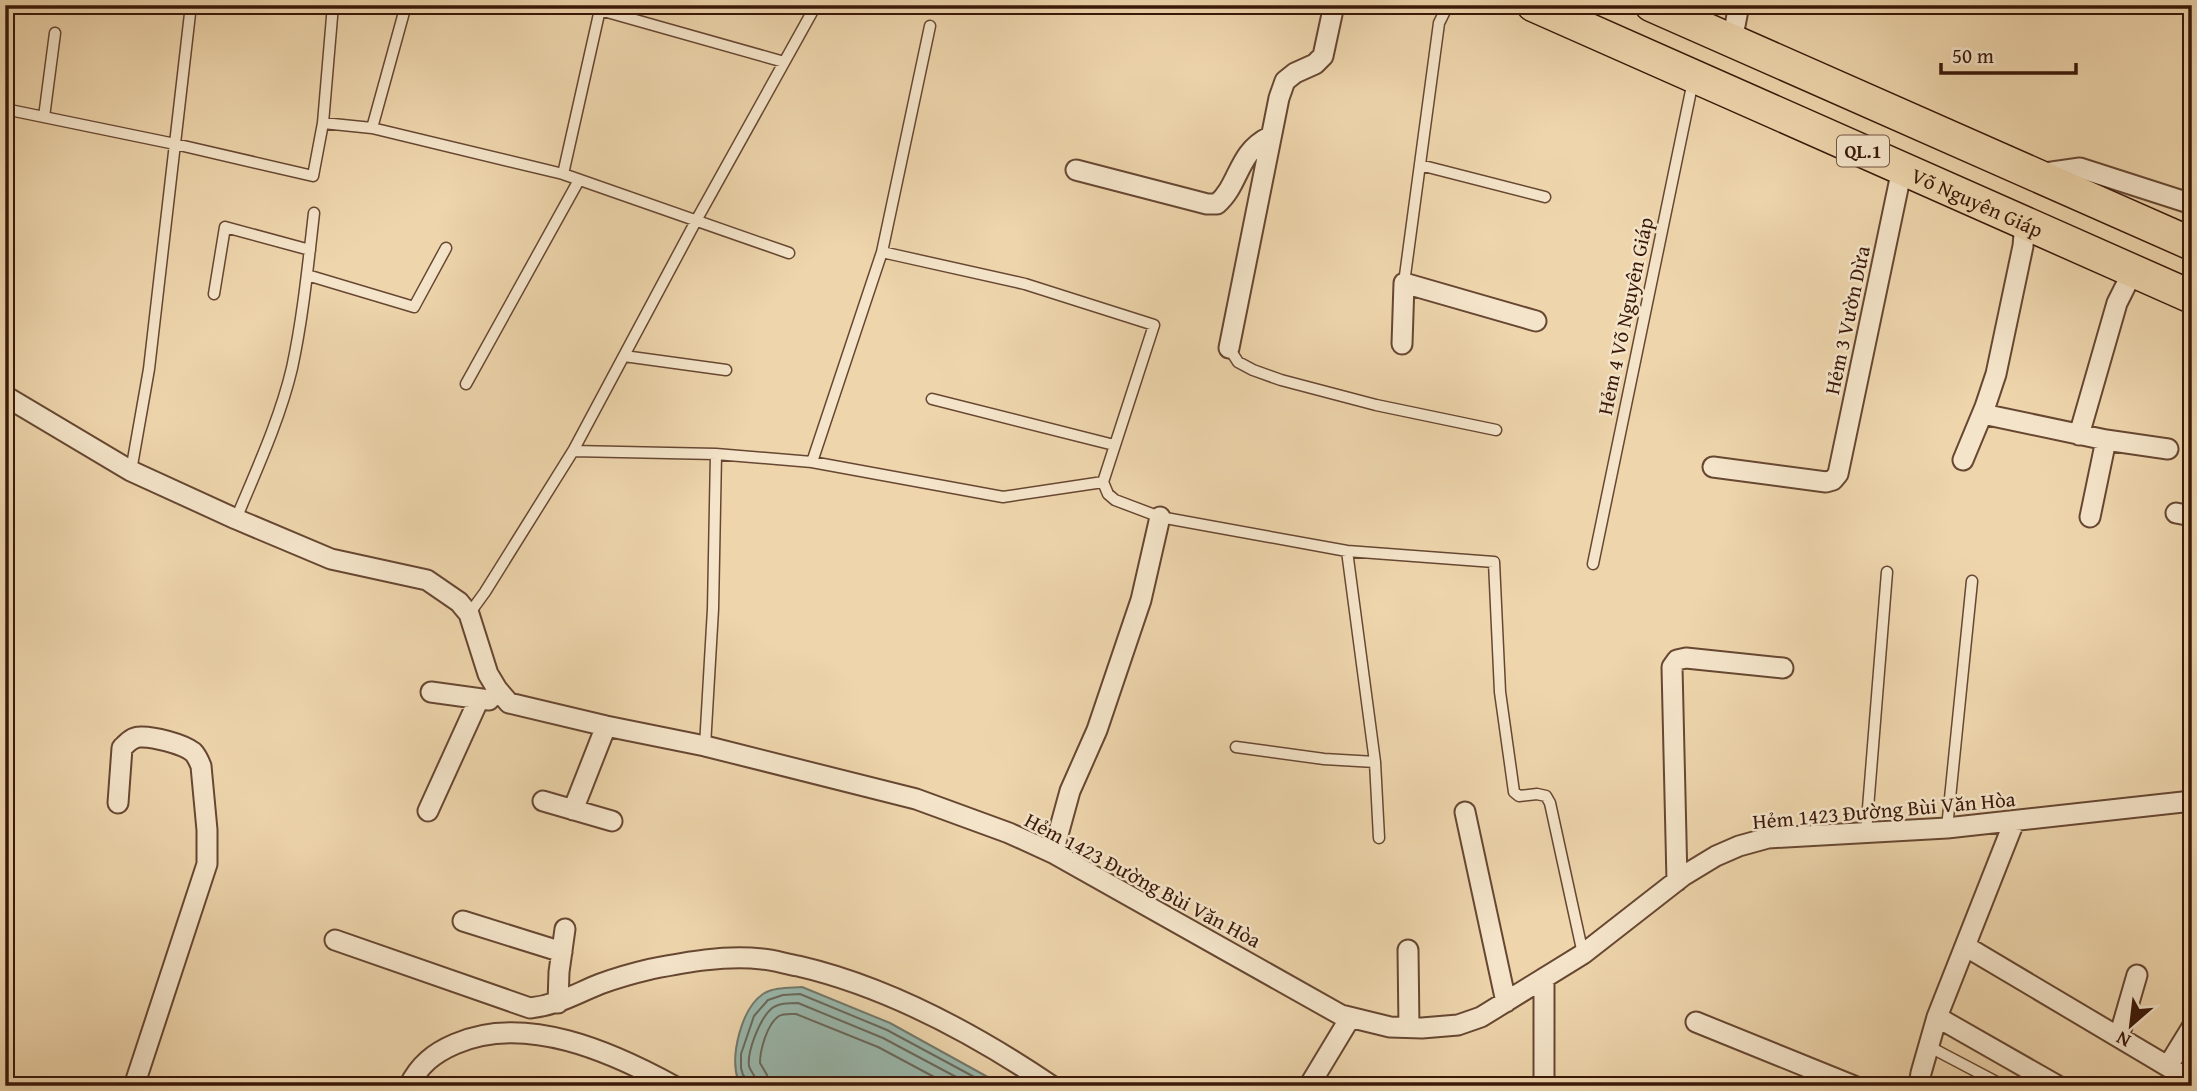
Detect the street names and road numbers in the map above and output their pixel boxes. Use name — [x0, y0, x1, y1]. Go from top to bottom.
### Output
road number: QL.1 — [1837, 136, 1889, 167]
street label: Võ Nguyên Giáp — [1907, 159, 2048, 245]
street label: Hẻm 4 Võ Nguyên Giáp — [1589, 214, 1661, 418]
street label: Hẻm 3 Vườn Dừa — [1816, 243, 1878, 397]
street label: Hẻm 1423 Đường Bùi Văn Hòa — [1751, 783, 2017, 837]
street label: Hẻm 1423 Đường Bùi Văn Hòa — [1019, 804, 1267, 956]

